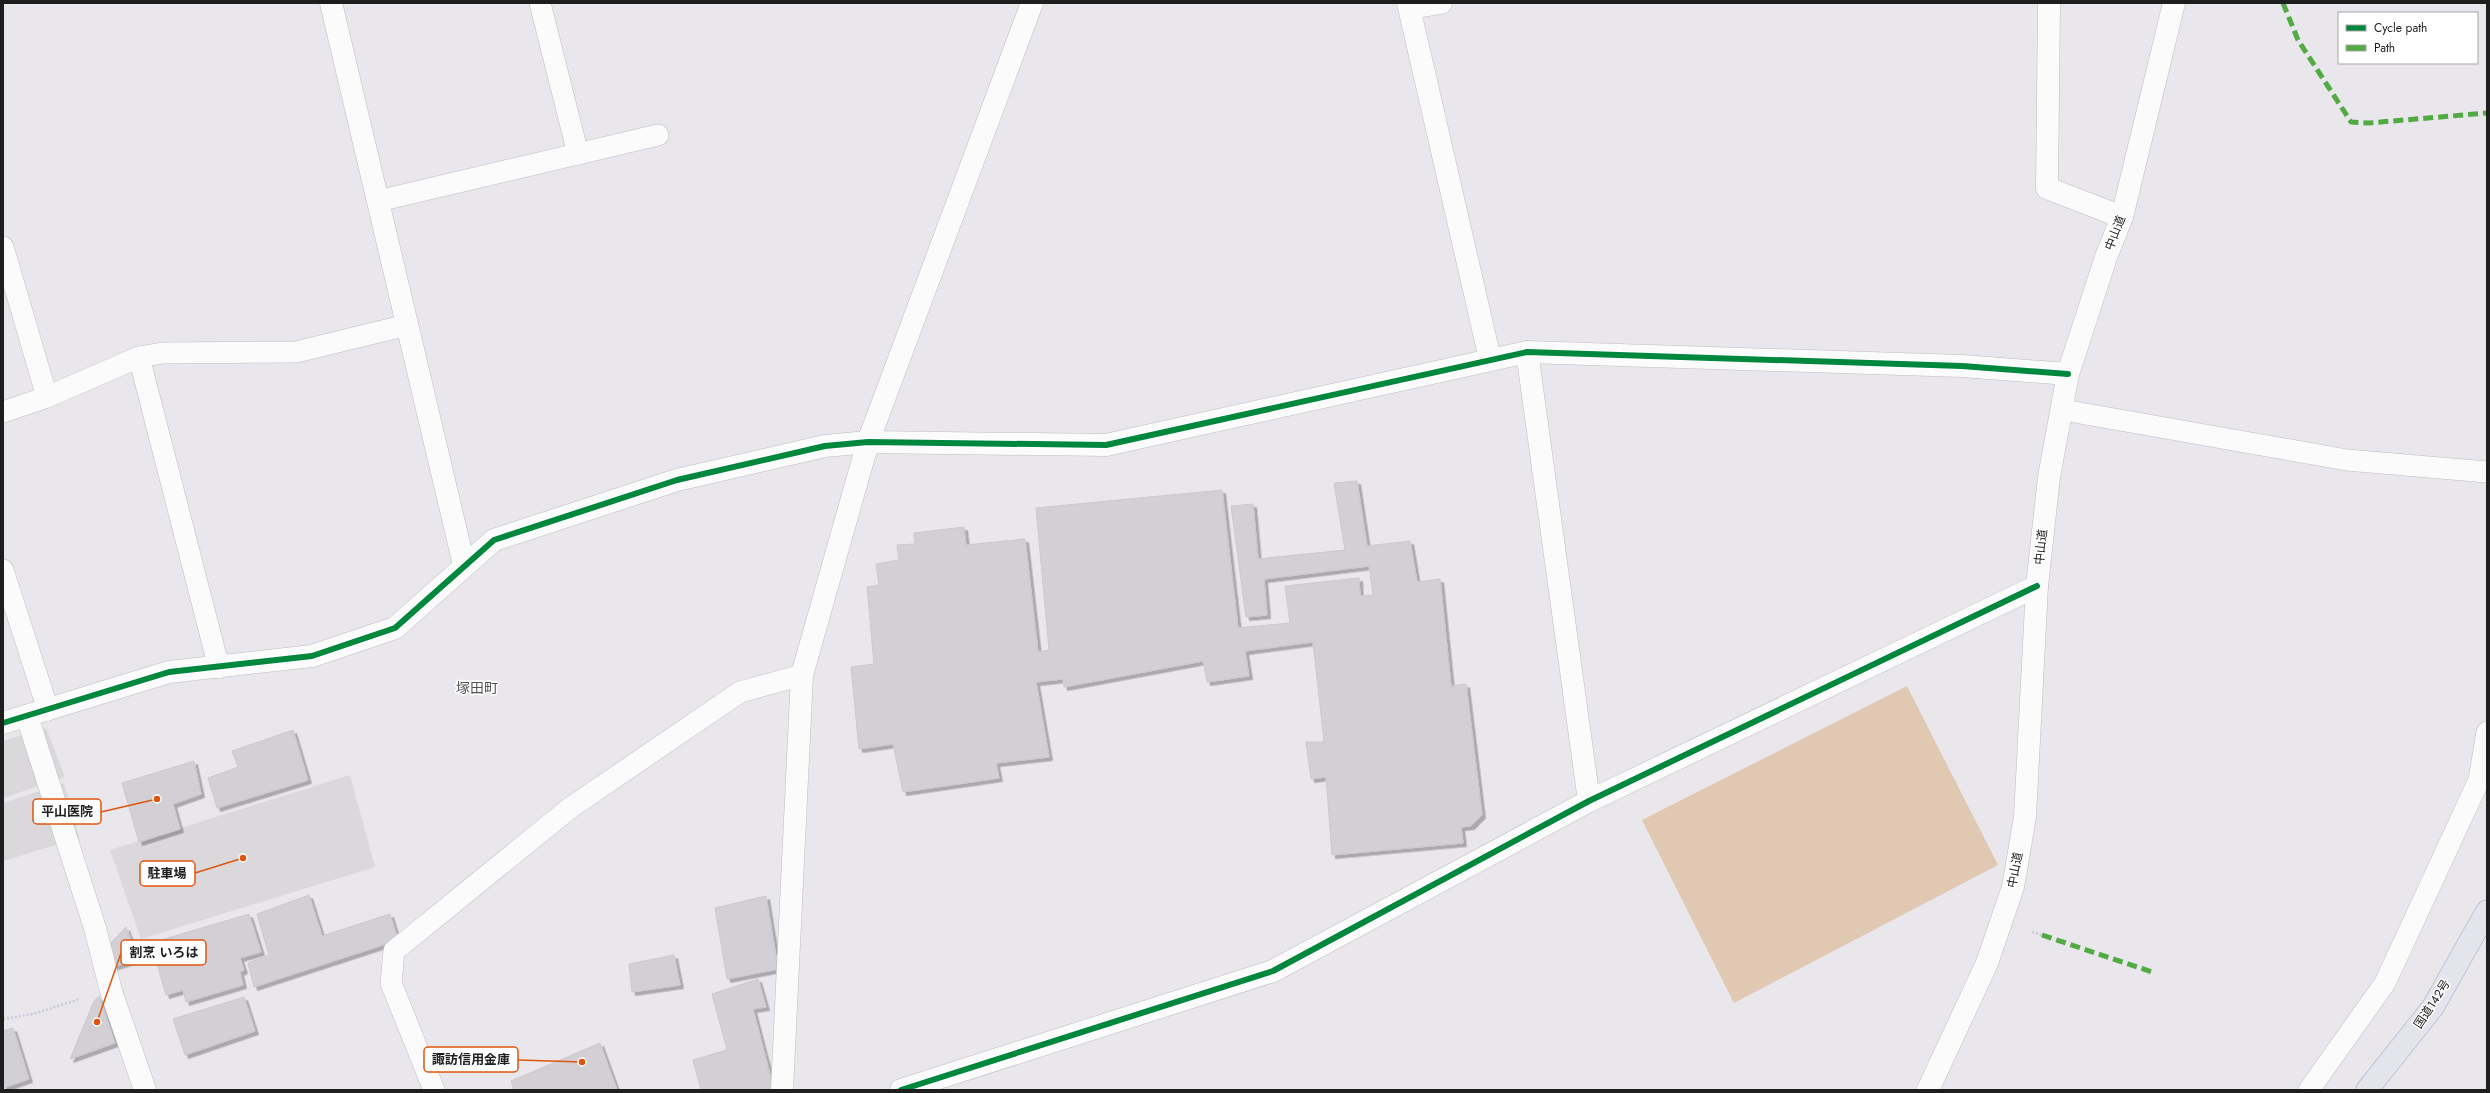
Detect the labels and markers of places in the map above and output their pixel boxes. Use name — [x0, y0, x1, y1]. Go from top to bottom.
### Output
callout: 平山医院 — [33, 799, 101, 824]
callout: 駐車場 — [140, 861, 195, 886]
callout: 割烹 いろは — [121, 940, 206, 965]
callout: 諏訪信用金庫 — [424, 1047, 518, 1072]

